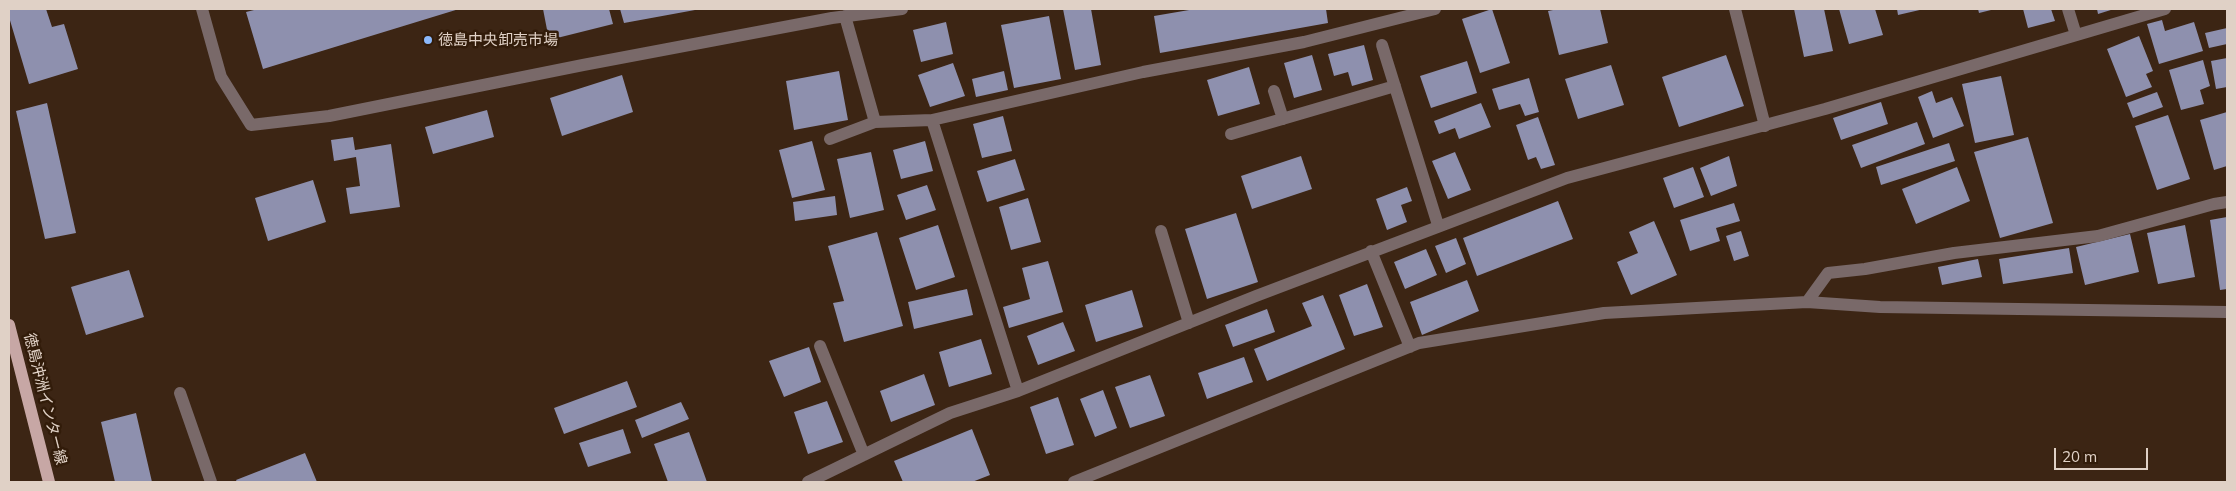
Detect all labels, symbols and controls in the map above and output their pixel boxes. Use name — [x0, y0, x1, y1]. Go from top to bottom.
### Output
place label: 徳島中央卸売市場 — [438, 31, 558, 49]
marker: 徳島中央卸売市場 — [422, 34, 434, 46]
street label: 徳島沖洲インター線 — [20, 331, 70, 467]
scale bar — [2056, 438, 2150, 470]
text: 20 m — [2062, 447, 2097, 466]

